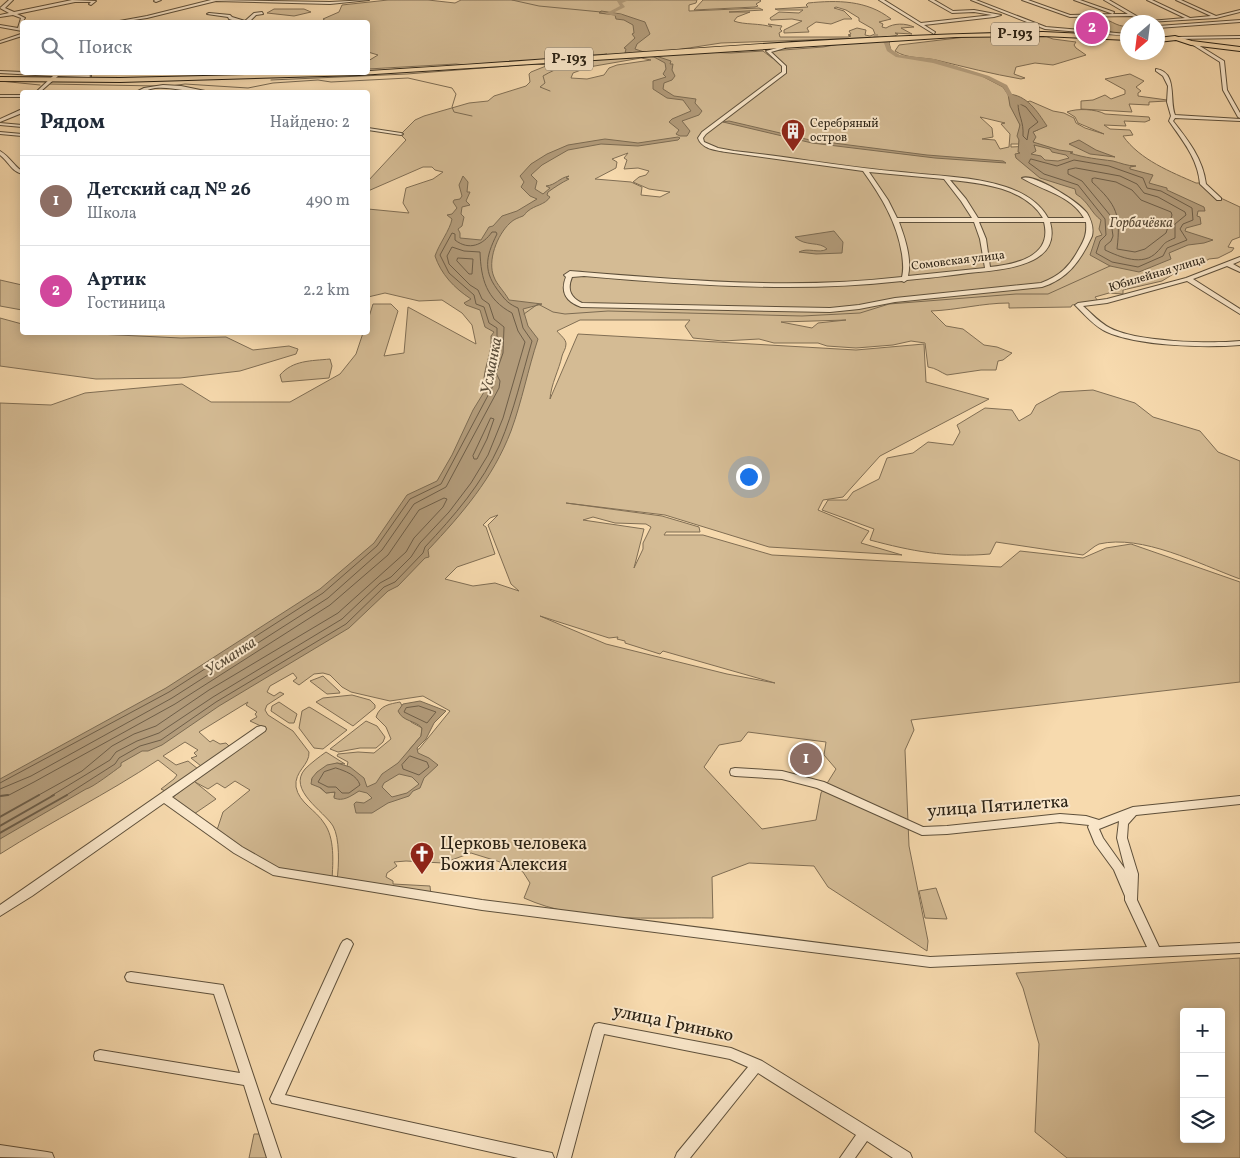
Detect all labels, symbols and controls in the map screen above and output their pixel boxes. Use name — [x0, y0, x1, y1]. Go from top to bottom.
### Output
pin: 2 — [1076, 9, 1108, 47]
north arrow — [1120, 15, 1165, 60]
search box — [20, 20, 370, 75]
road number: Р-193 — [991, 22, 1039, 46]
icon: search — [38, 34, 66, 62]
text: Поиск — [78, 35, 132, 61]
road number: Р-193 — [545, 48, 593, 70]
text: Рядом — [40, 108, 105, 137]
text: Найдено: 2 — [270, 112, 350, 134]
place label: Серебряный остров — [810, 116, 879, 146]
building icon: Серебряный остров — [780, 118, 806, 152]
text: Детский сад № 26 — [87, 177, 251, 203]
text: 1 — [53, 190, 59, 212]
text: 490 m — [305, 190, 350, 212]
text: Школа — [87, 203, 137, 225]
water label: Горбачёвка — [1109, 214, 1173, 233]
street label: Сомовская улица — [910, 247, 1006, 275]
street label: Юбилейная улица — [1107, 252, 1207, 296]
text: Артик — [87, 267, 146, 293]
text: 2 — [52, 280, 60, 302]
text: 2.2 km — [303, 280, 350, 302]
text: Гостиница — [87, 293, 166, 315]
water label: Усманка — [476, 335, 508, 396]
your location — [736, 464, 762, 490]
water label: Усманка — [201, 632, 261, 682]
pin: 1 — [790, 740, 822, 778]
street label: улица Пятилетка — [926, 790, 1070, 824]
place label: Церковь человека Божия Алексия — [440, 832, 587, 878]
church icon: Церковь человека Божия Алексия — [409, 841, 435, 875]
street label: улица Гринько — [610, 999, 736, 1049]
map controls — [1180, 1008, 1225, 1143]
button: + — [1180, 1008, 1225, 1053]
button: − — [1180, 1053, 1225, 1098]
button: layers — [1180, 1098, 1225, 1143]

